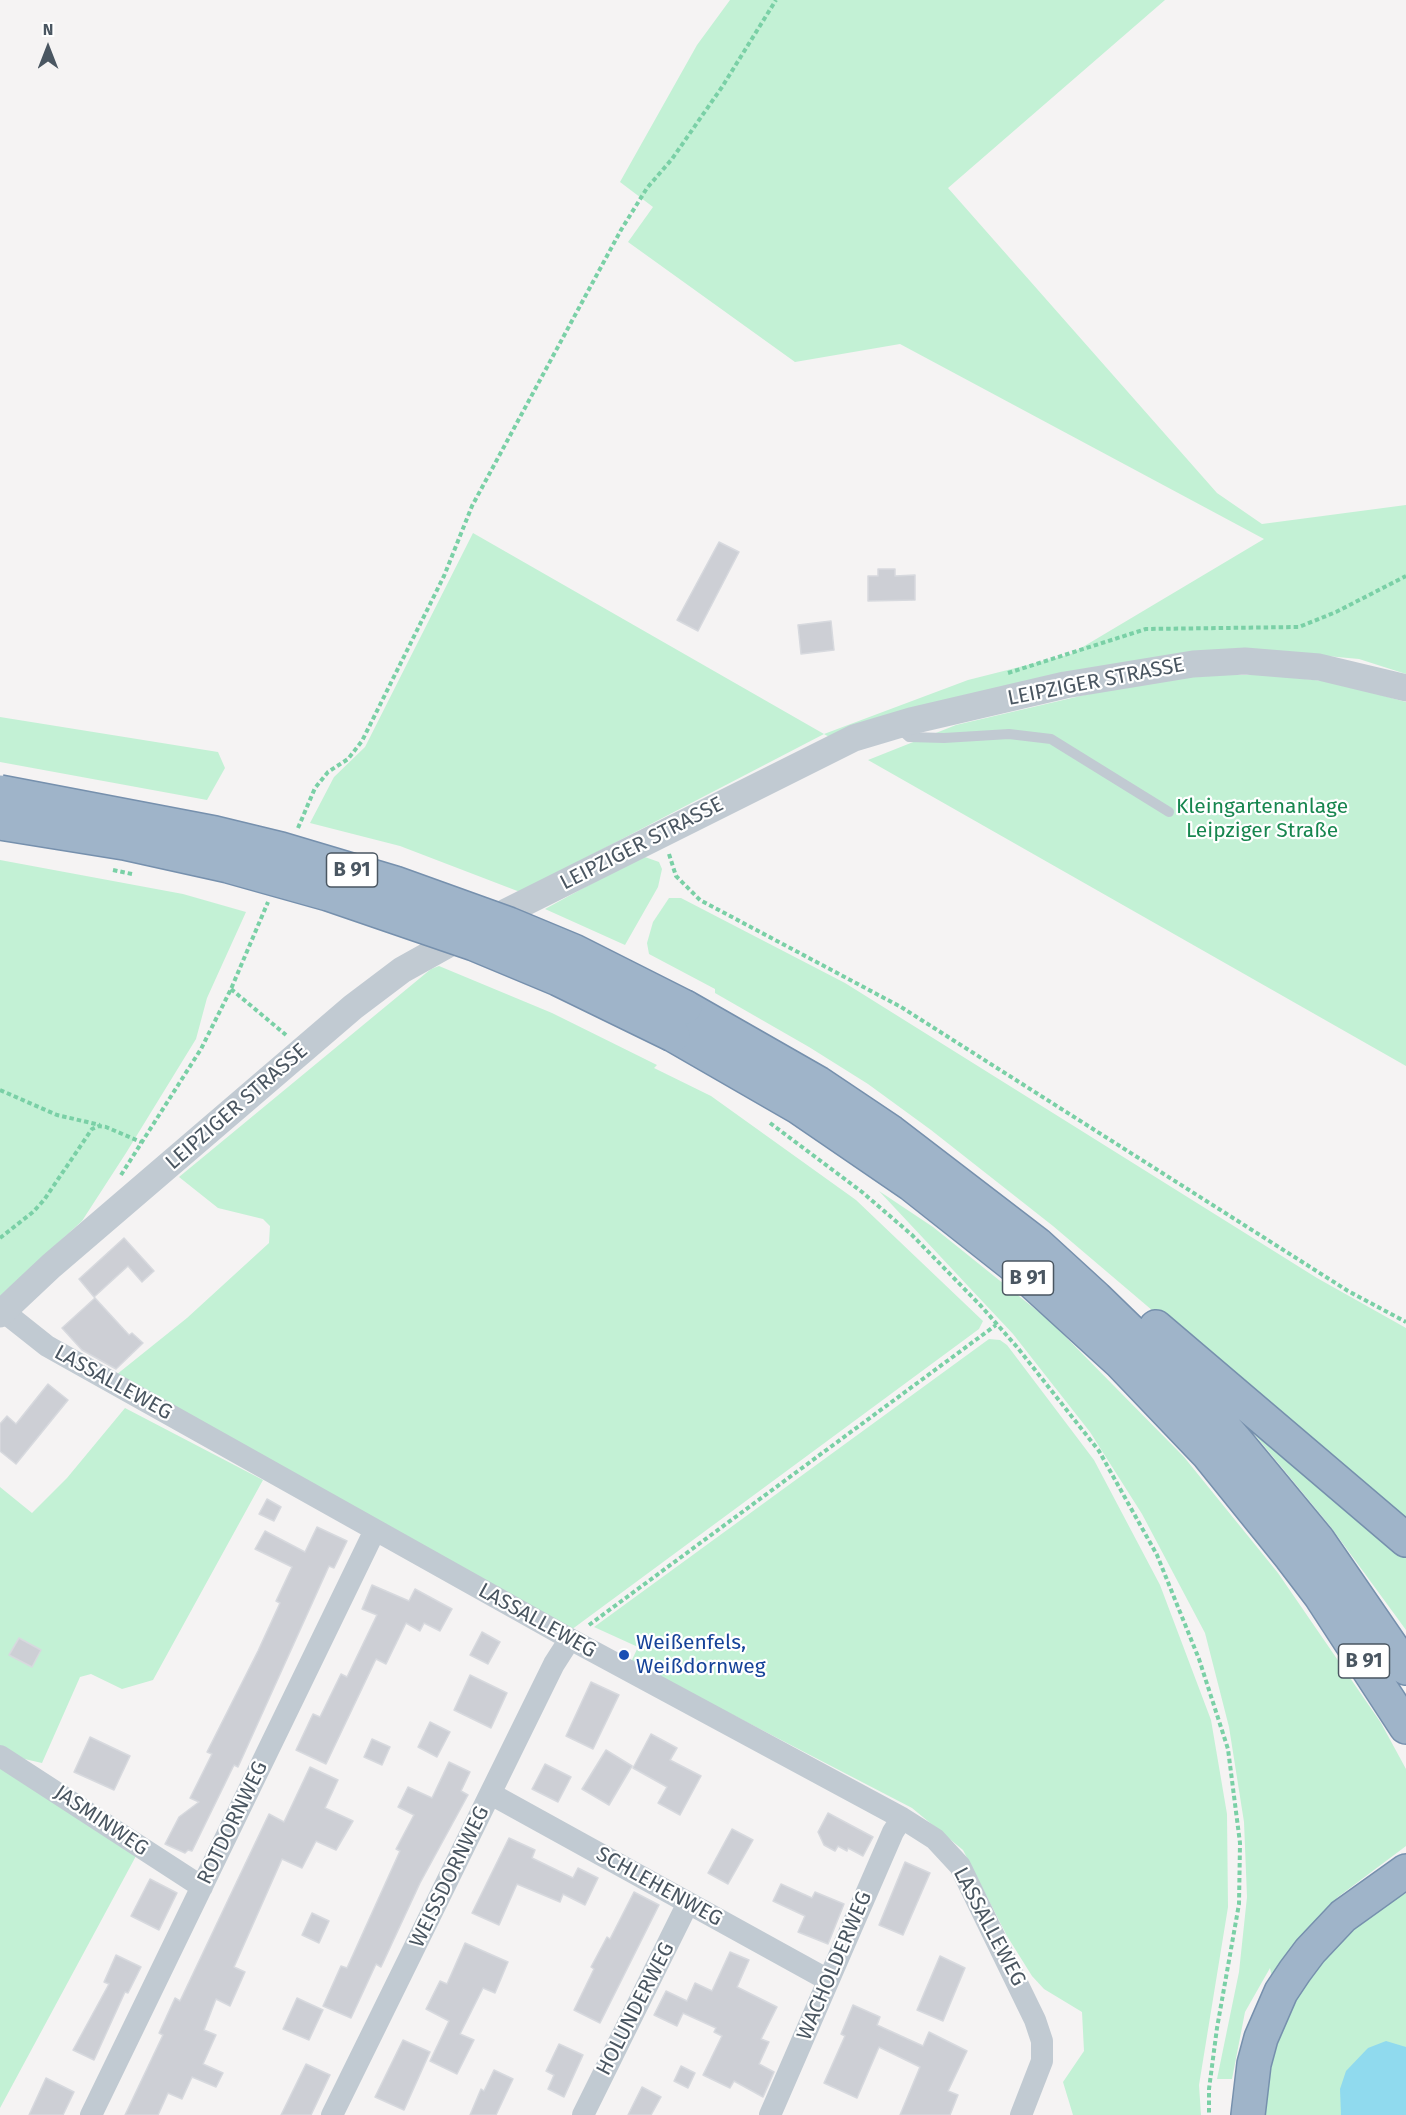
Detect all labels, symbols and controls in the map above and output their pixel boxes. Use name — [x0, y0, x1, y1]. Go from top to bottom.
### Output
north arrow — [18, 18, 78, 78]
text: N — [43, 20, 53, 39]
street label: LEIPZIGER STRASSE — [1005, 652, 1187, 712]
street label: LEIPZIGER STRASSE — [556, 792, 728, 896]
park label: Kleingartenanlage Leipziger Straße — [1176, 794, 1348, 844]
road number: B 91 — [326, 853, 378, 887]
street label: LEIPZIGER STRASSE — [161, 1039, 313, 1175]
road number: B 91 — [1002, 1261, 1054, 1295]
street label: LASSALLEWEG — [50, 1340, 176, 1426]
street label: LASSALLEWEG — [474, 1578, 600, 1664]
place label: Weißenfels, Weißdornweg — [636, 1630, 766, 1680]
road number: B 91 — [1338, 1644, 1390, 1678]
marker: Weißenfels, Weißdornweg — [617, 1648, 631, 1662]
street label: ROTDORNWEG — [192, 1757, 274, 1889]
street label: JASMINWEG — [49, 1780, 153, 1862]
street label: WEISSDORNWEG — [405, 1802, 495, 1952]
street label: SCHLEHENWEG — [591, 1842, 727, 1932]
street label: LASSALLEWEG — [947, 1863, 1031, 1991]
street label: WACHOLDERWEG — [792, 1888, 878, 2044]
street label: HOLUNDERWEG — [592, 1938, 680, 2080]

